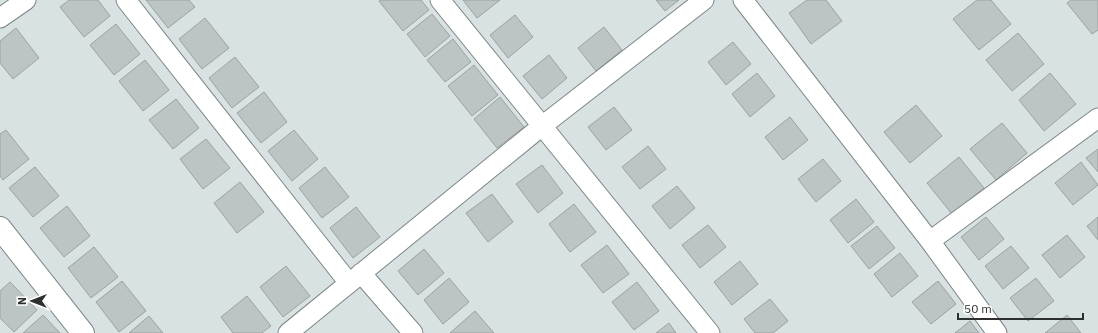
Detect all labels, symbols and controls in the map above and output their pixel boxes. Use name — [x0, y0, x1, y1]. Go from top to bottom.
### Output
north arrow — [12, 281, 52, 321]
scale bar — [958, 295, 1083, 321]
text: N — [15, 297, 29, 305]
text: 50 m — [964, 301, 992, 316]

